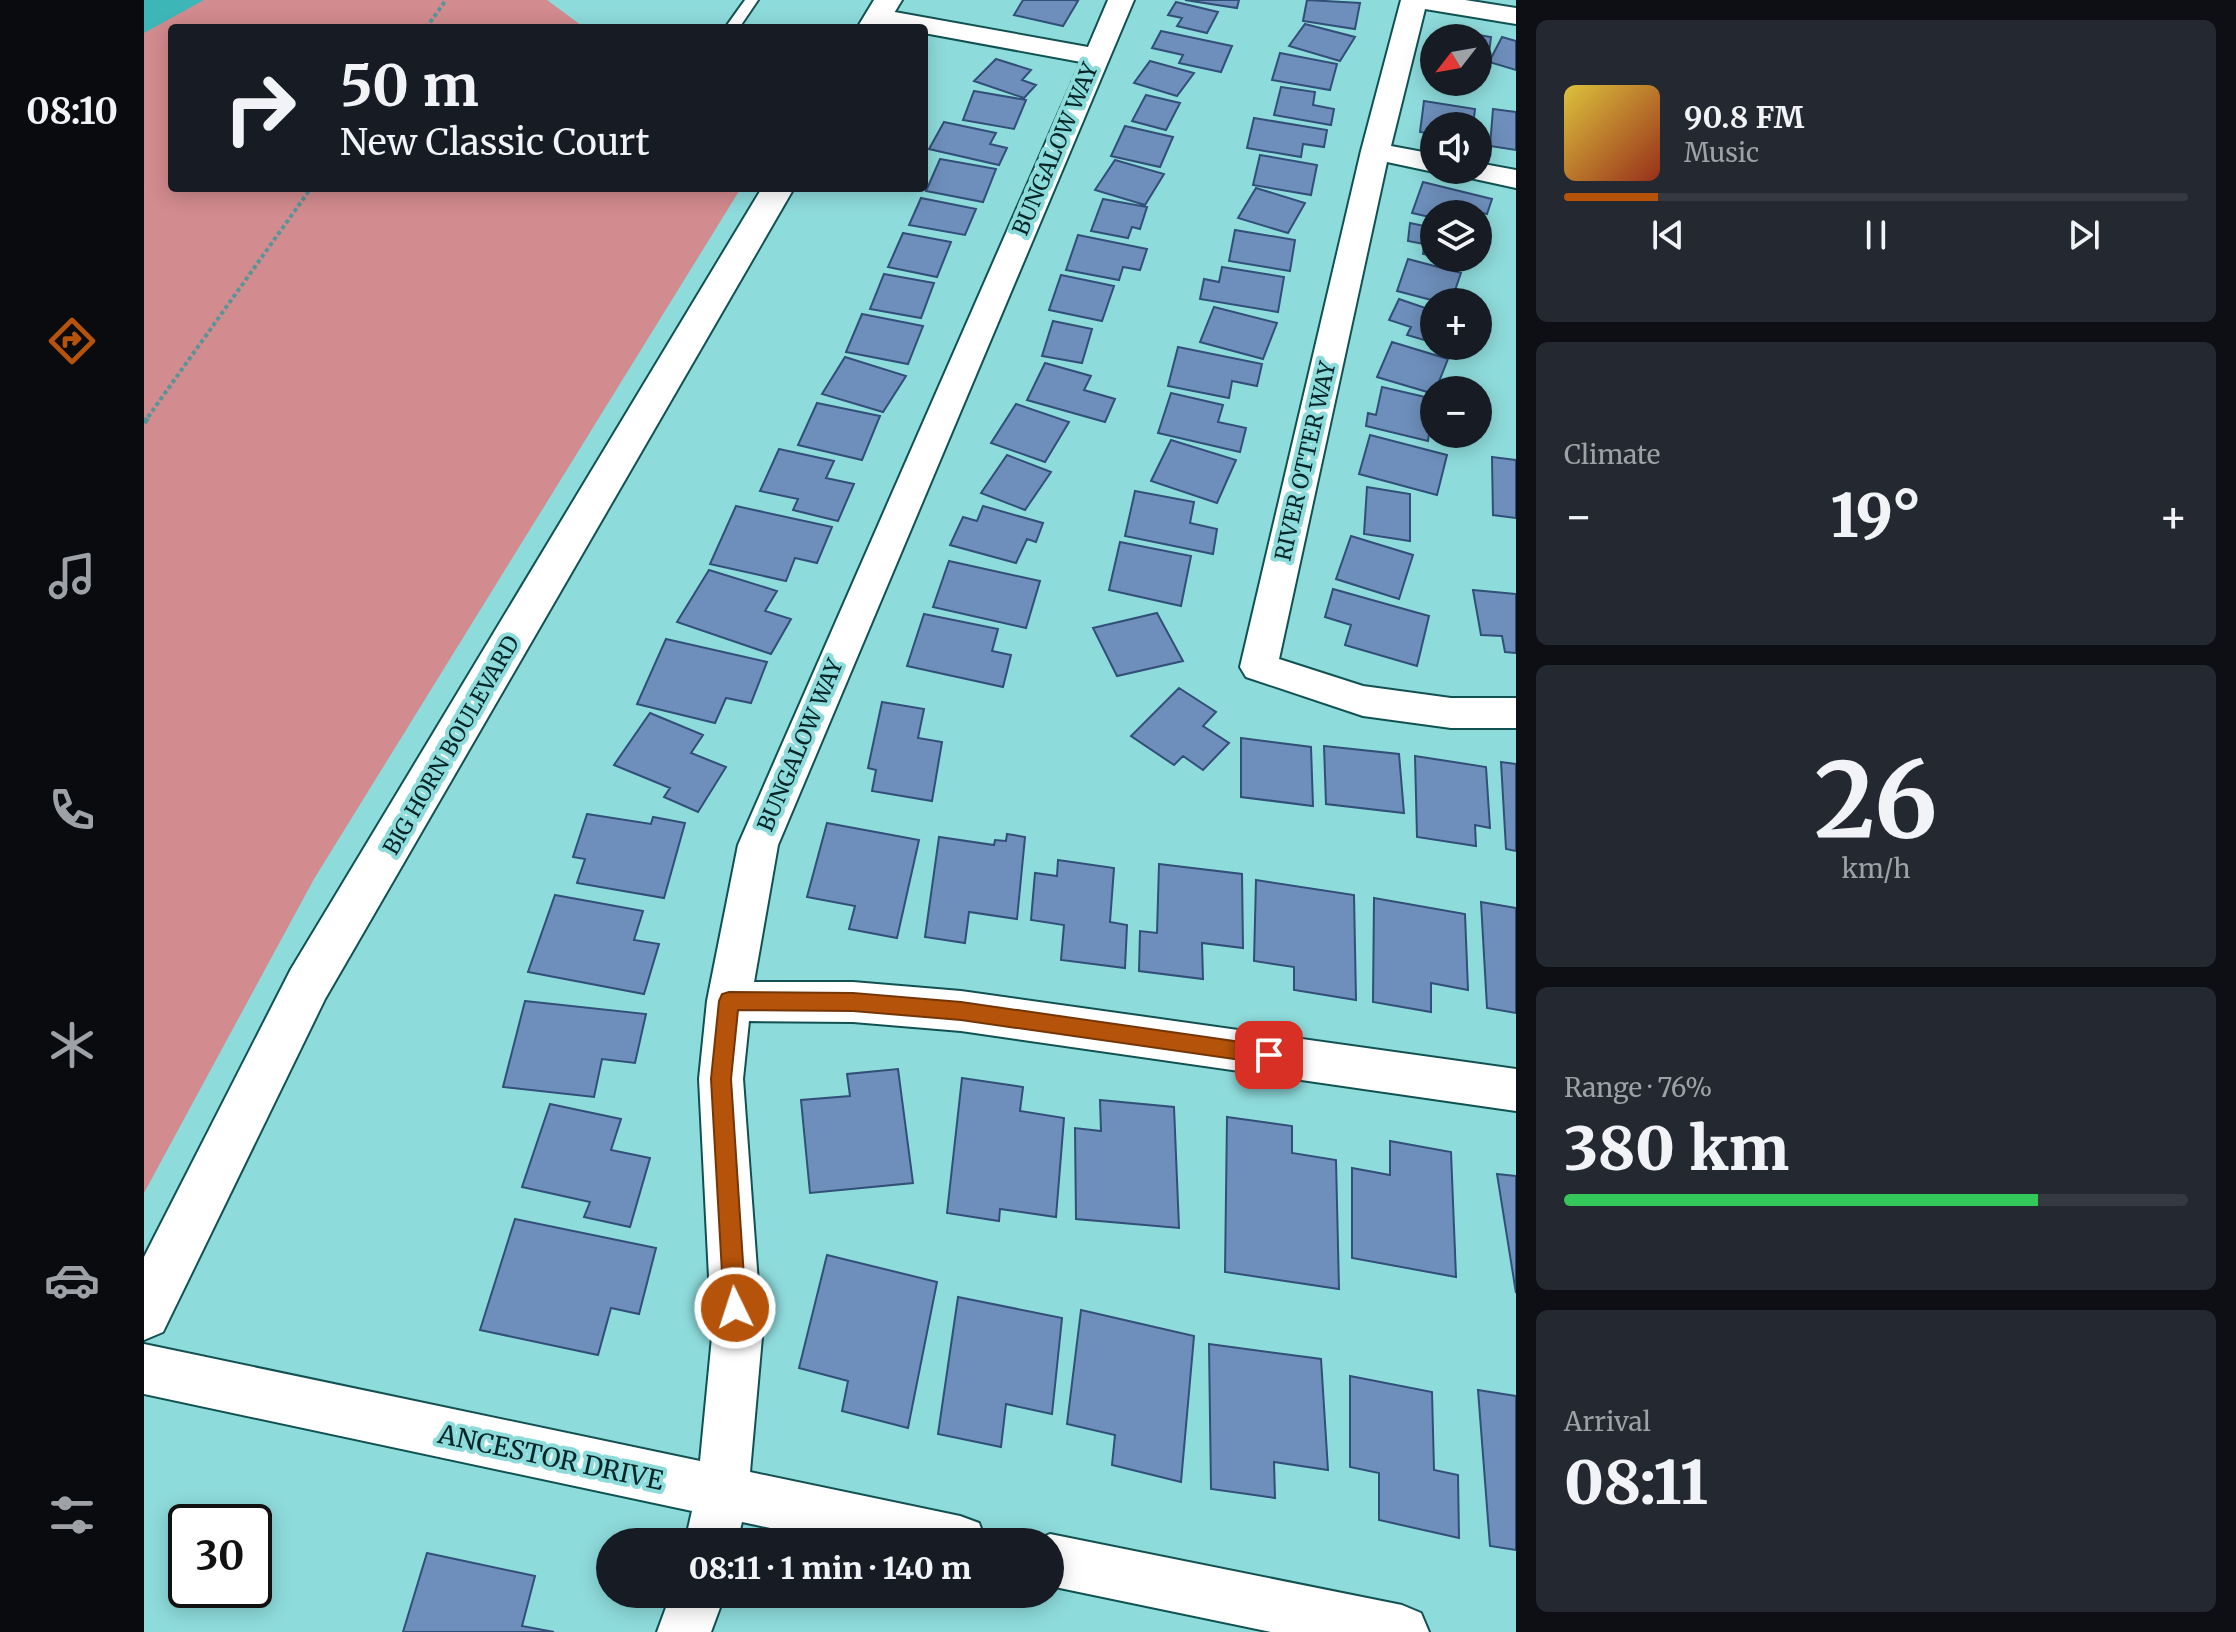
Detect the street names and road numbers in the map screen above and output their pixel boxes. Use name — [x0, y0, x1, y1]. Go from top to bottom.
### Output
street label: BUNGALOW WAY — [1006, 58, 1104, 239]
street label: RIVER OTTER WAY — [1268, 358, 1342, 563]
street label: BIG HORN BOULEVARD — [377, 630, 525, 860]
street label: BUNGALOW WAY — [751, 654, 849, 835]
street label: ANCESTOR DRIVE — [434, 1417, 667, 1497]

